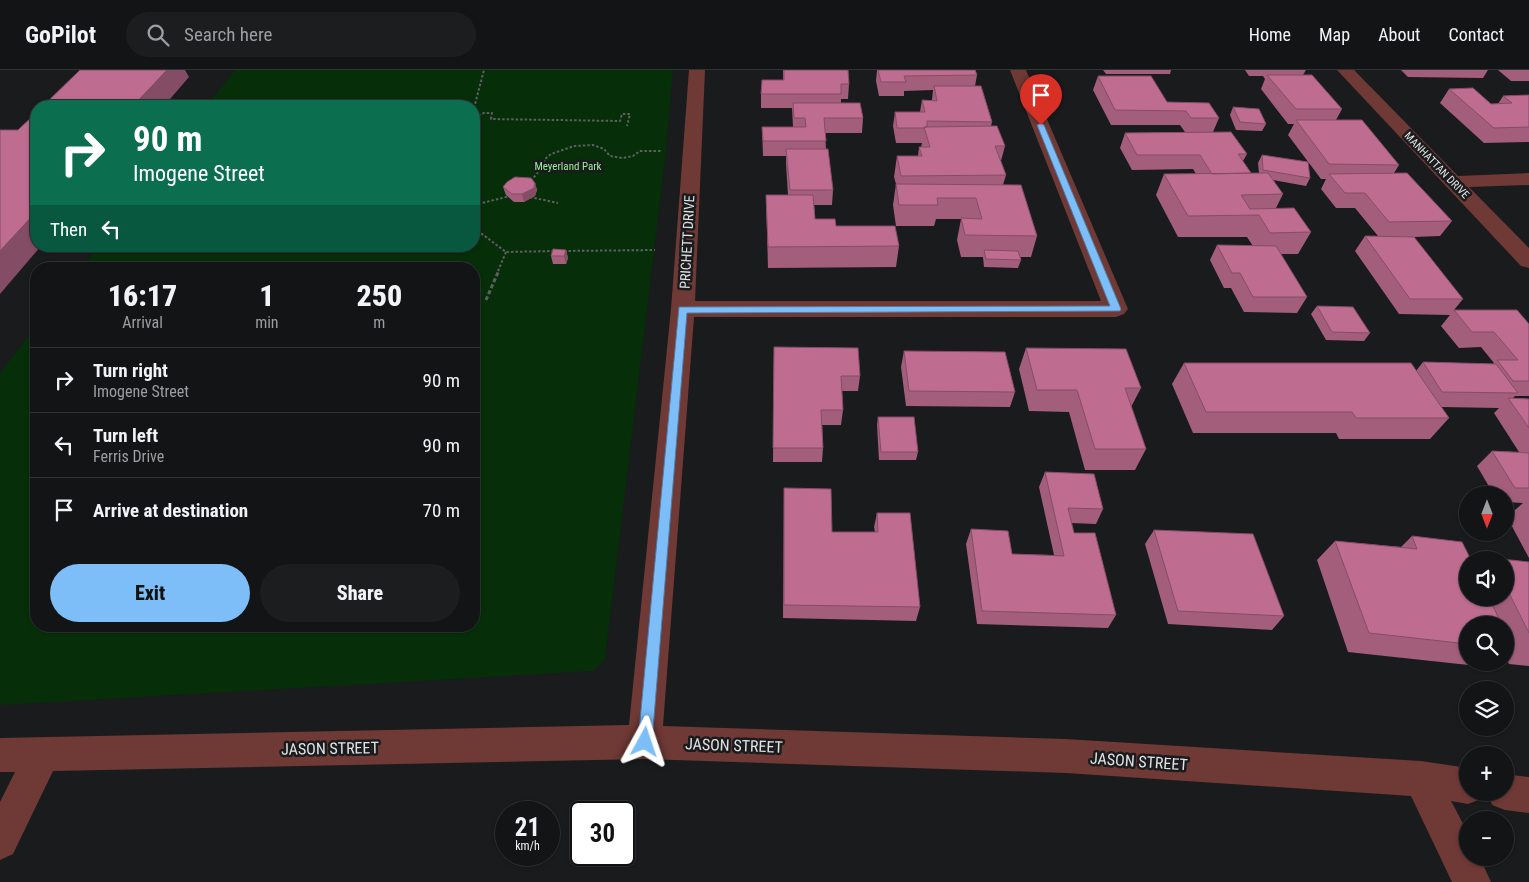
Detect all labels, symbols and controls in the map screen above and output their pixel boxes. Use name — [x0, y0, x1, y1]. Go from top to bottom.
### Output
search box — [126, 12, 476, 57]
text: GoPilot — [25, 21, 96, 49]
icon: search — [144, 21, 172, 49]
text: Search here — [184, 23, 272, 46]
text: Home — [1249, 24, 1291, 45]
text: Map — [1319, 24, 1350, 45]
text: About — [1378, 24, 1420, 45]
text: Contact — [1448, 24, 1504, 45]
pin — [1020, 74, 1062, 125]
icon: arrive — [1027, 81, 1055, 109]
text: 90 m — [133, 119, 202, 160]
icon: right — [50, 120, 115, 185]
street label: MANHATTAN DRIVE — [1402, 129, 1472, 202]
park label: Meyerland Park — [534, 160, 602, 173]
text: Imogene Street — [133, 161, 265, 186]
street label: PRICHETT DRIVE — [677, 195, 697, 289]
icon: left — [97, 215, 125, 243]
text: Then — [50, 218, 87, 241]
text: 16:17 — [108, 278, 177, 313]
text: 1 — [259, 278, 274, 313]
text: 250 — [356, 278, 402, 313]
text: Arrival — [122, 313, 163, 332]
text: min — [255, 313, 279, 332]
text: m — [373, 313, 385, 332]
text: Turn right — [93, 359, 168, 382]
icon: right — [50, 366, 78, 394]
text: 90 m — [423, 369, 460, 392]
text: Imogene Street — [93, 382, 189, 401]
text: Turn left — [93, 424, 158, 447]
icon: left — [50, 431, 78, 459]
text: 90 m — [423, 434, 460, 457]
text: Ferris Drive — [93, 447, 164, 466]
north arrow — [1459, 486, 1514, 541]
map controls — [1459, 486, 1514, 866]
icon: arrive — [50, 496, 78, 524]
text: Arrive at destination — [93, 499, 248, 522]
text: 70 m — [423, 499, 460, 522]
button: sound — [1459, 551, 1514, 606]
button: Exit — [50, 564, 250, 622]
button: Share — [260, 564, 460, 622]
button: search — [1459, 616, 1514, 671]
button: layers — [1459, 681, 1514, 736]
position arrow — [618, 715, 670, 767]
street label: JASON STREET — [685, 734, 783, 757]
street label: JASON STREET — [281, 738, 379, 759]
button: + — [1459, 746, 1514, 801]
street label: JASON STREET — [1090, 749, 1188, 774]
speed limit sign: 30 — [570, 801, 635, 866]
button: − — [1459, 811, 1514, 866]
text: 21 — [515, 813, 540, 842]
text: km/h — [515, 839, 540, 853]

